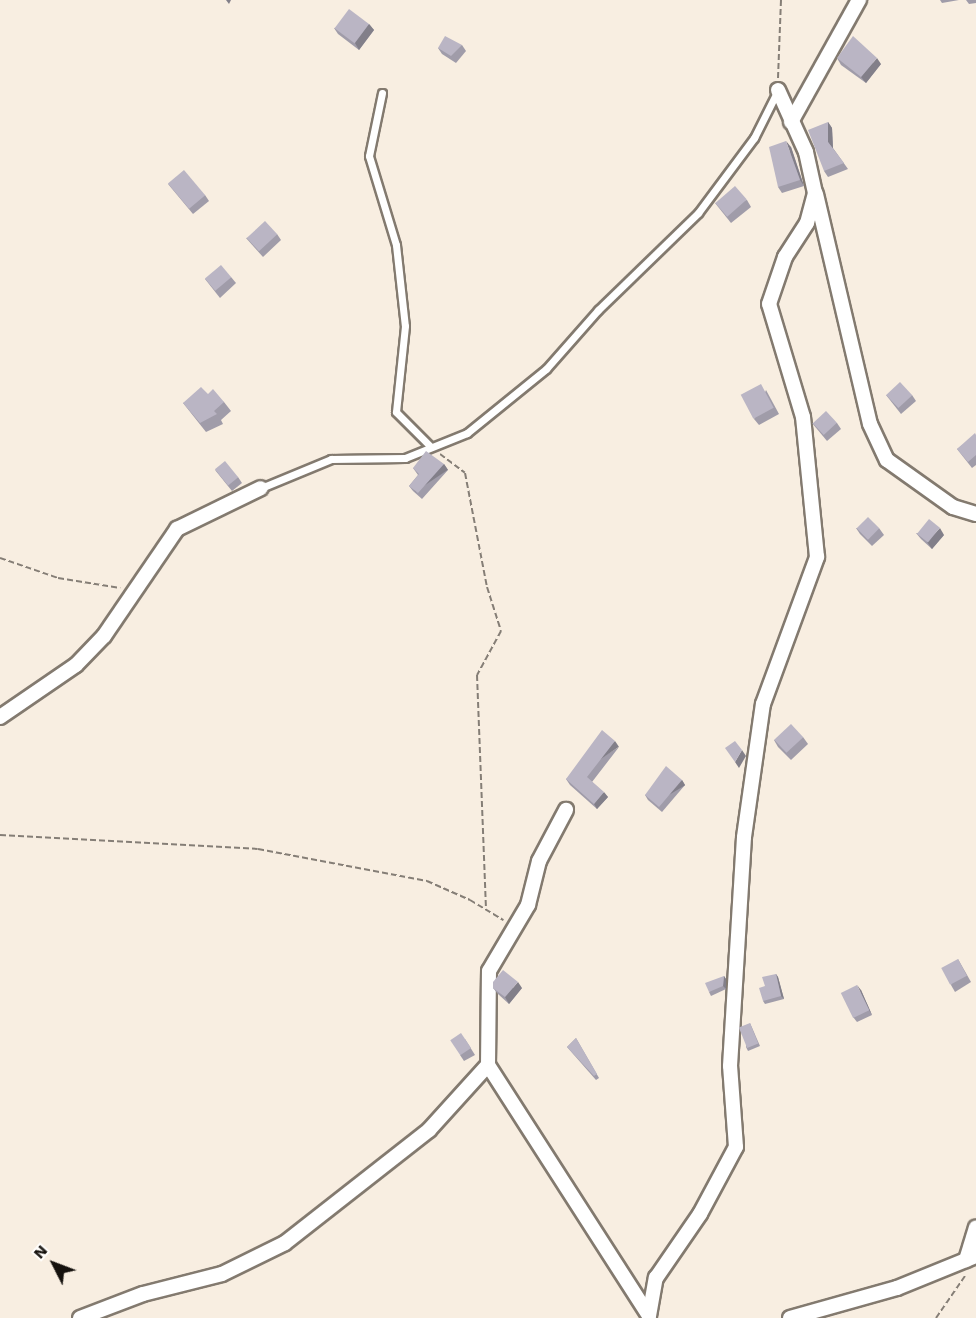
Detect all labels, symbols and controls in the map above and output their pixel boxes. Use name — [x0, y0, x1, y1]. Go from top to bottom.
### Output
north arrow — [24, 1234, 84, 1294]
text: N — [29, 1241, 51, 1262]

